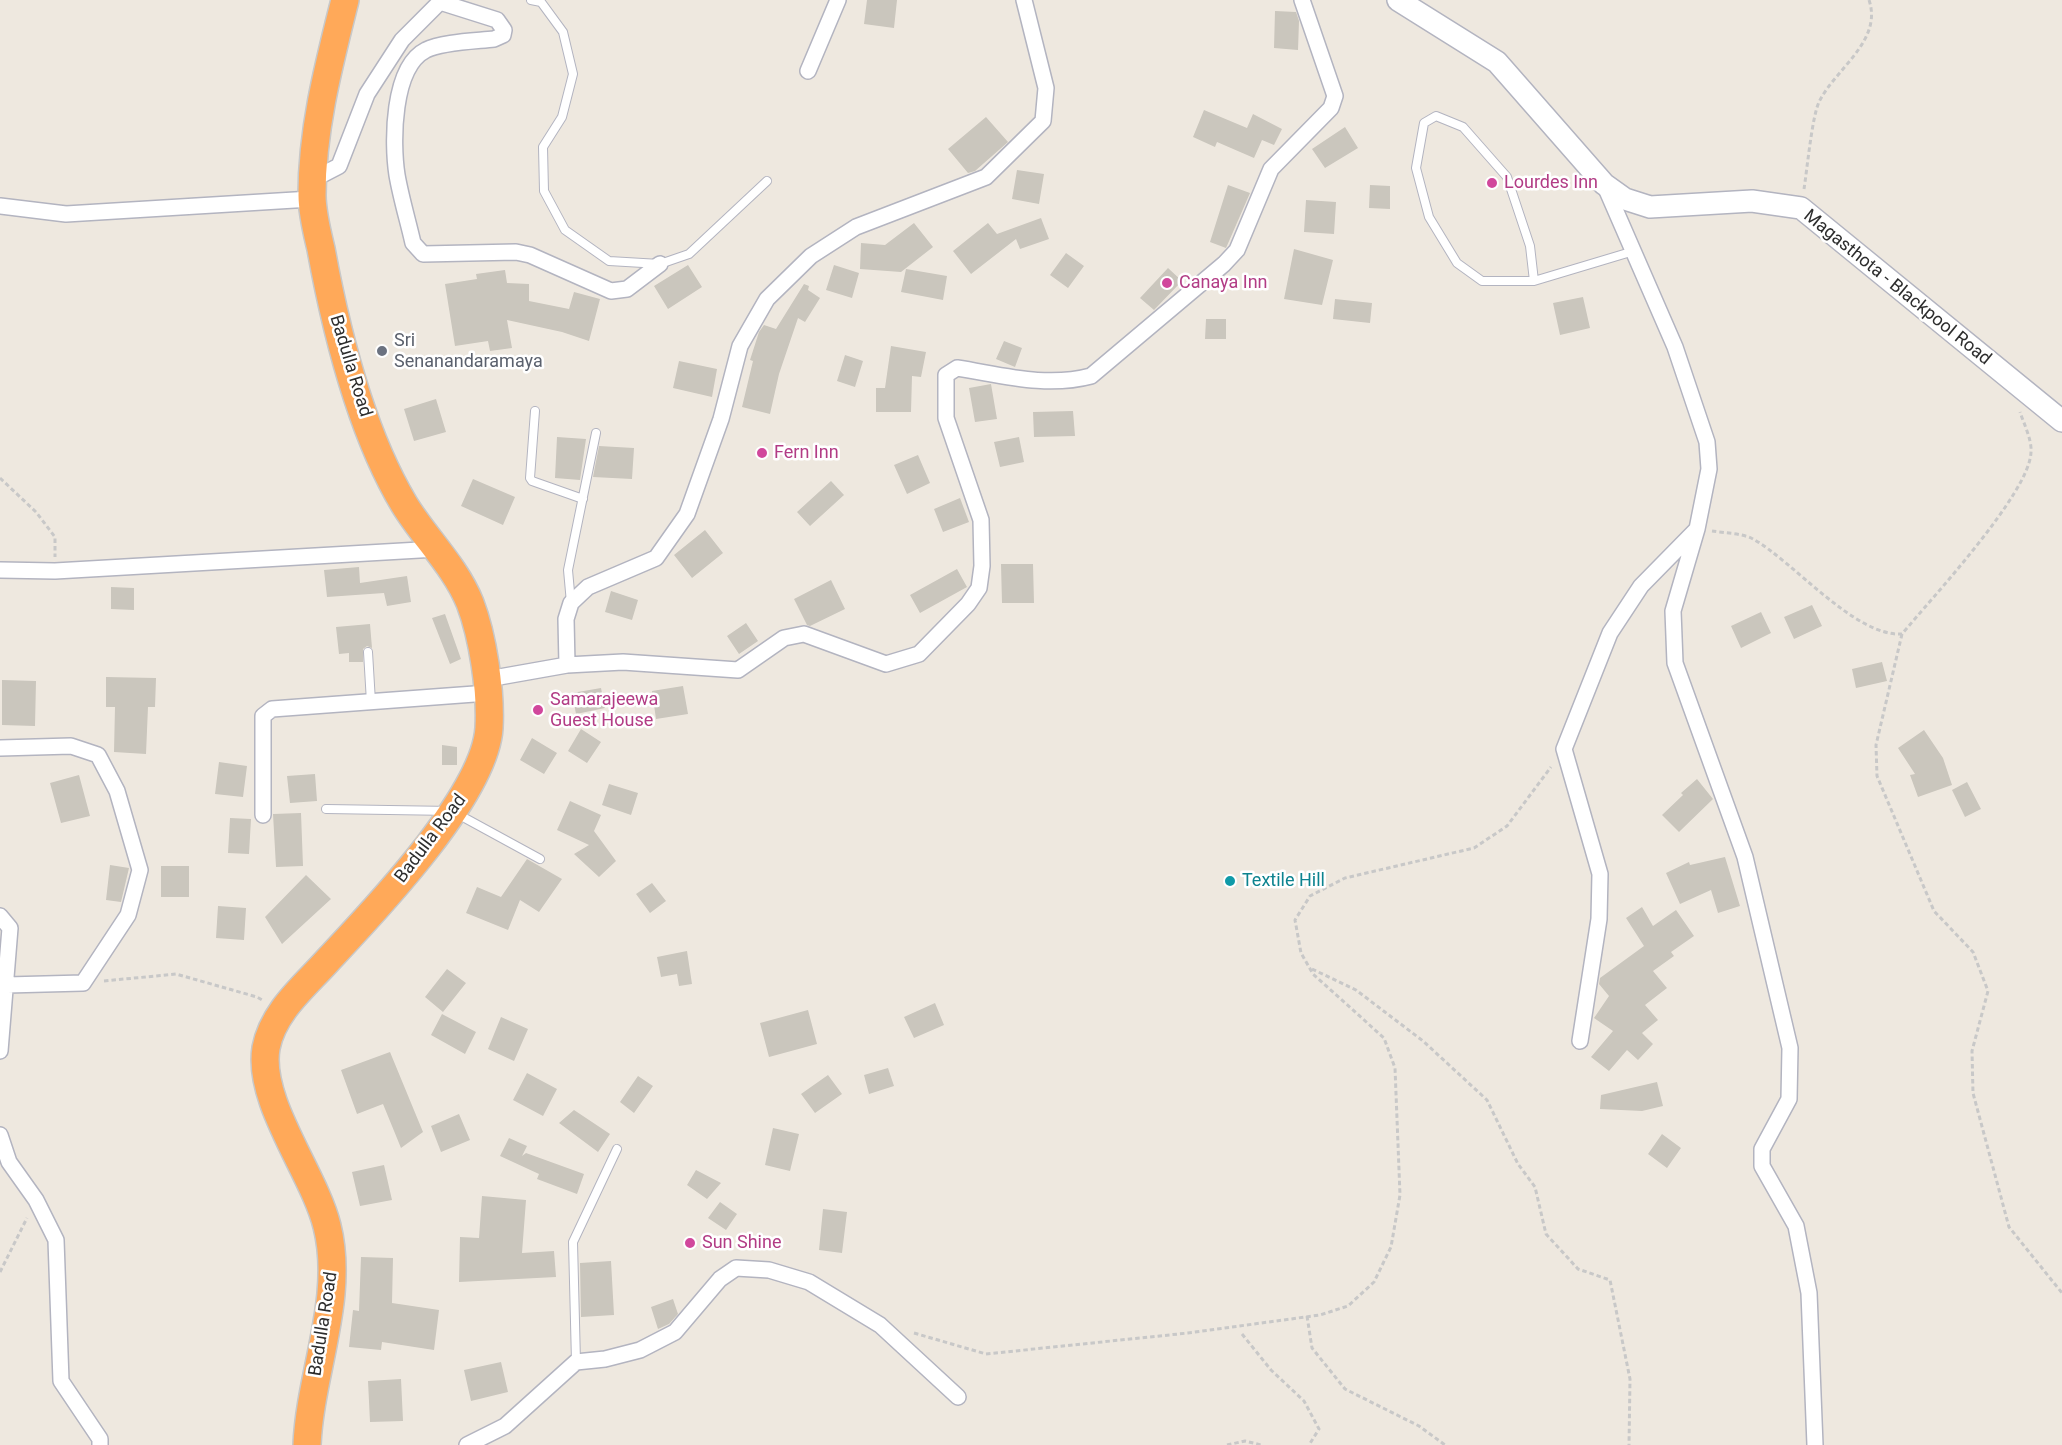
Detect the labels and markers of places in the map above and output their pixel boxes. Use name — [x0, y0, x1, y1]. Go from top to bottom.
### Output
place label: Lourdes Inn — [1504, 172, 1598, 194]
marker: Lourdes Inn — [1485, 176, 1499, 190]
place label: Canaya Inn — [1179, 272, 1268, 294]
marker: Canaya Inn — [1160, 276, 1174, 290]
place label: Sri Senanandaramaya — [394, 330, 543, 372]
marker: Sri Senanandaramaya — [375, 344, 389, 358]
place label: Fern Inn — [774, 442, 839, 464]
marker: Fern Inn — [755, 446, 769, 460]
place label: Samarajeewa Guest House — [550, 689, 658, 732]
marker: Samarajeewa Guest House — [531, 703, 545, 717]
place label: Textile Hill — [1242, 870, 1325, 892]
marker: Textile Hill — [1223, 874, 1237, 888]
place label: Sun Shine — [702, 1232, 781, 1254]
marker: Sun Shine — [683, 1236, 697, 1250]

